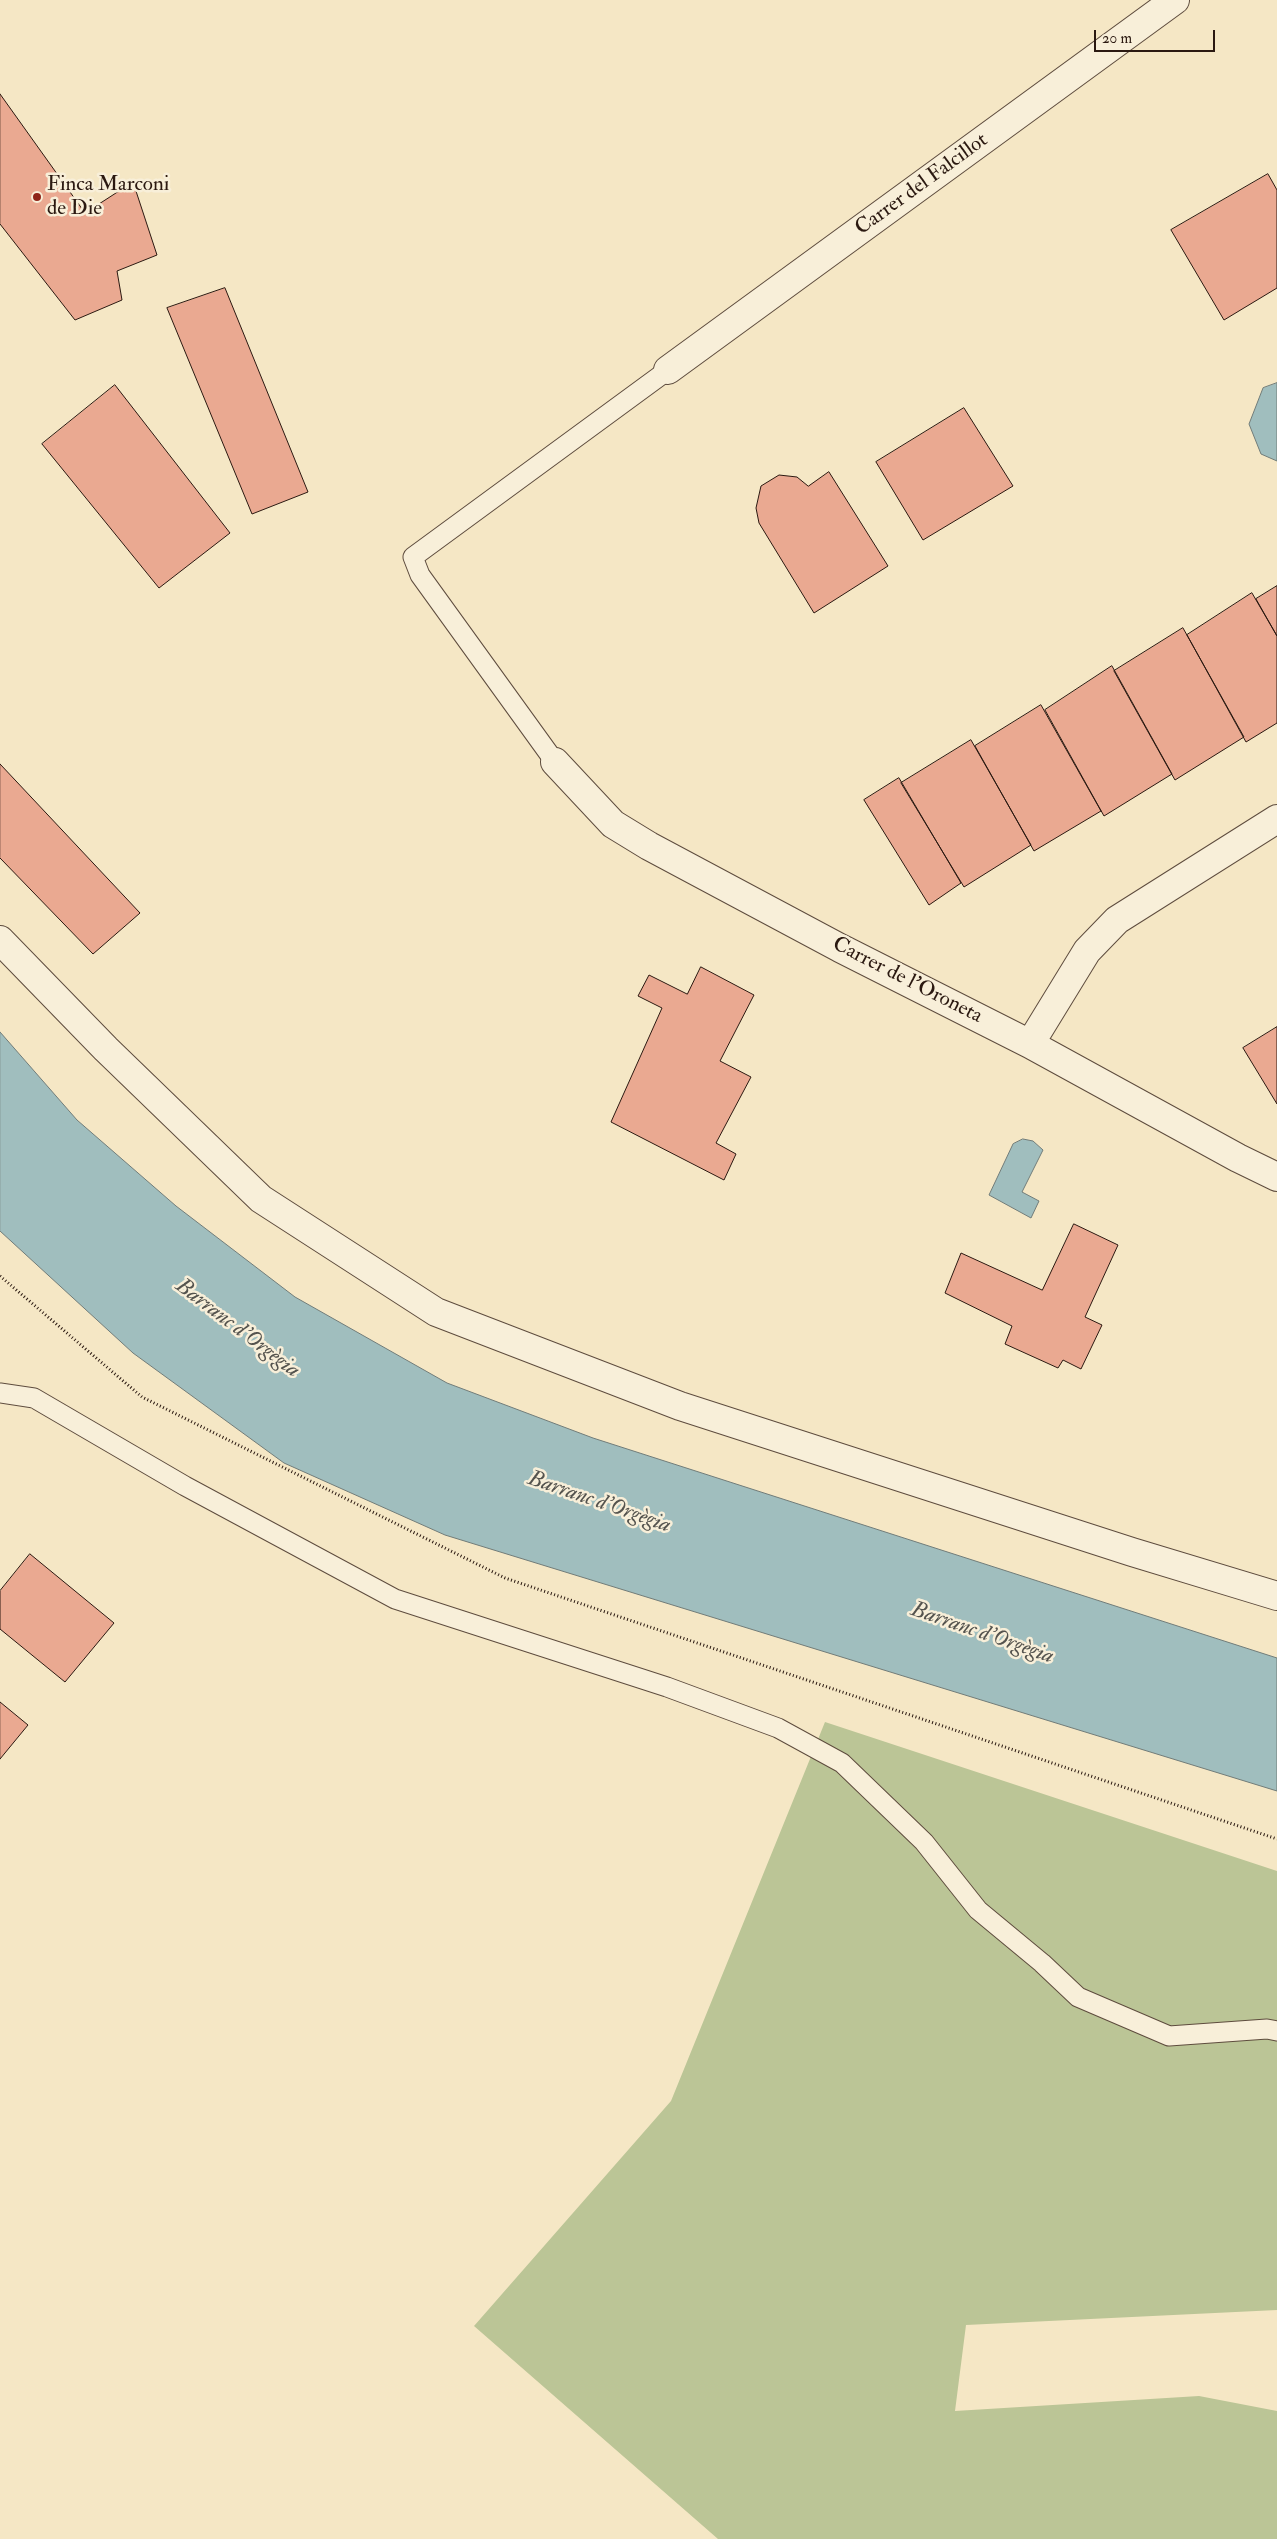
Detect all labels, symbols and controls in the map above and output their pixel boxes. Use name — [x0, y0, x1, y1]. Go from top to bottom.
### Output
scale bar — [1097, 20, 1218, 52]
text: 20 m — [1102, 29, 1132, 48]
street label: Carrer del Falcillot — [851, 128, 993, 242]
place label: Finca Marconi de Die — [47, 172, 169, 222]
marker: Finca Marconi de Die — [31, 191, 43, 203]
street label: Carrer de l'Oroneta — [828, 932, 986, 1030]
water label: Barranc d'Orgègia — [170, 1274, 304, 1384]
water label: Barranc d'Orgègia — [524, 1466, 674, 1540]
water label: Barranc d'Orgègia — [907, 1597, 1057, 1671]

